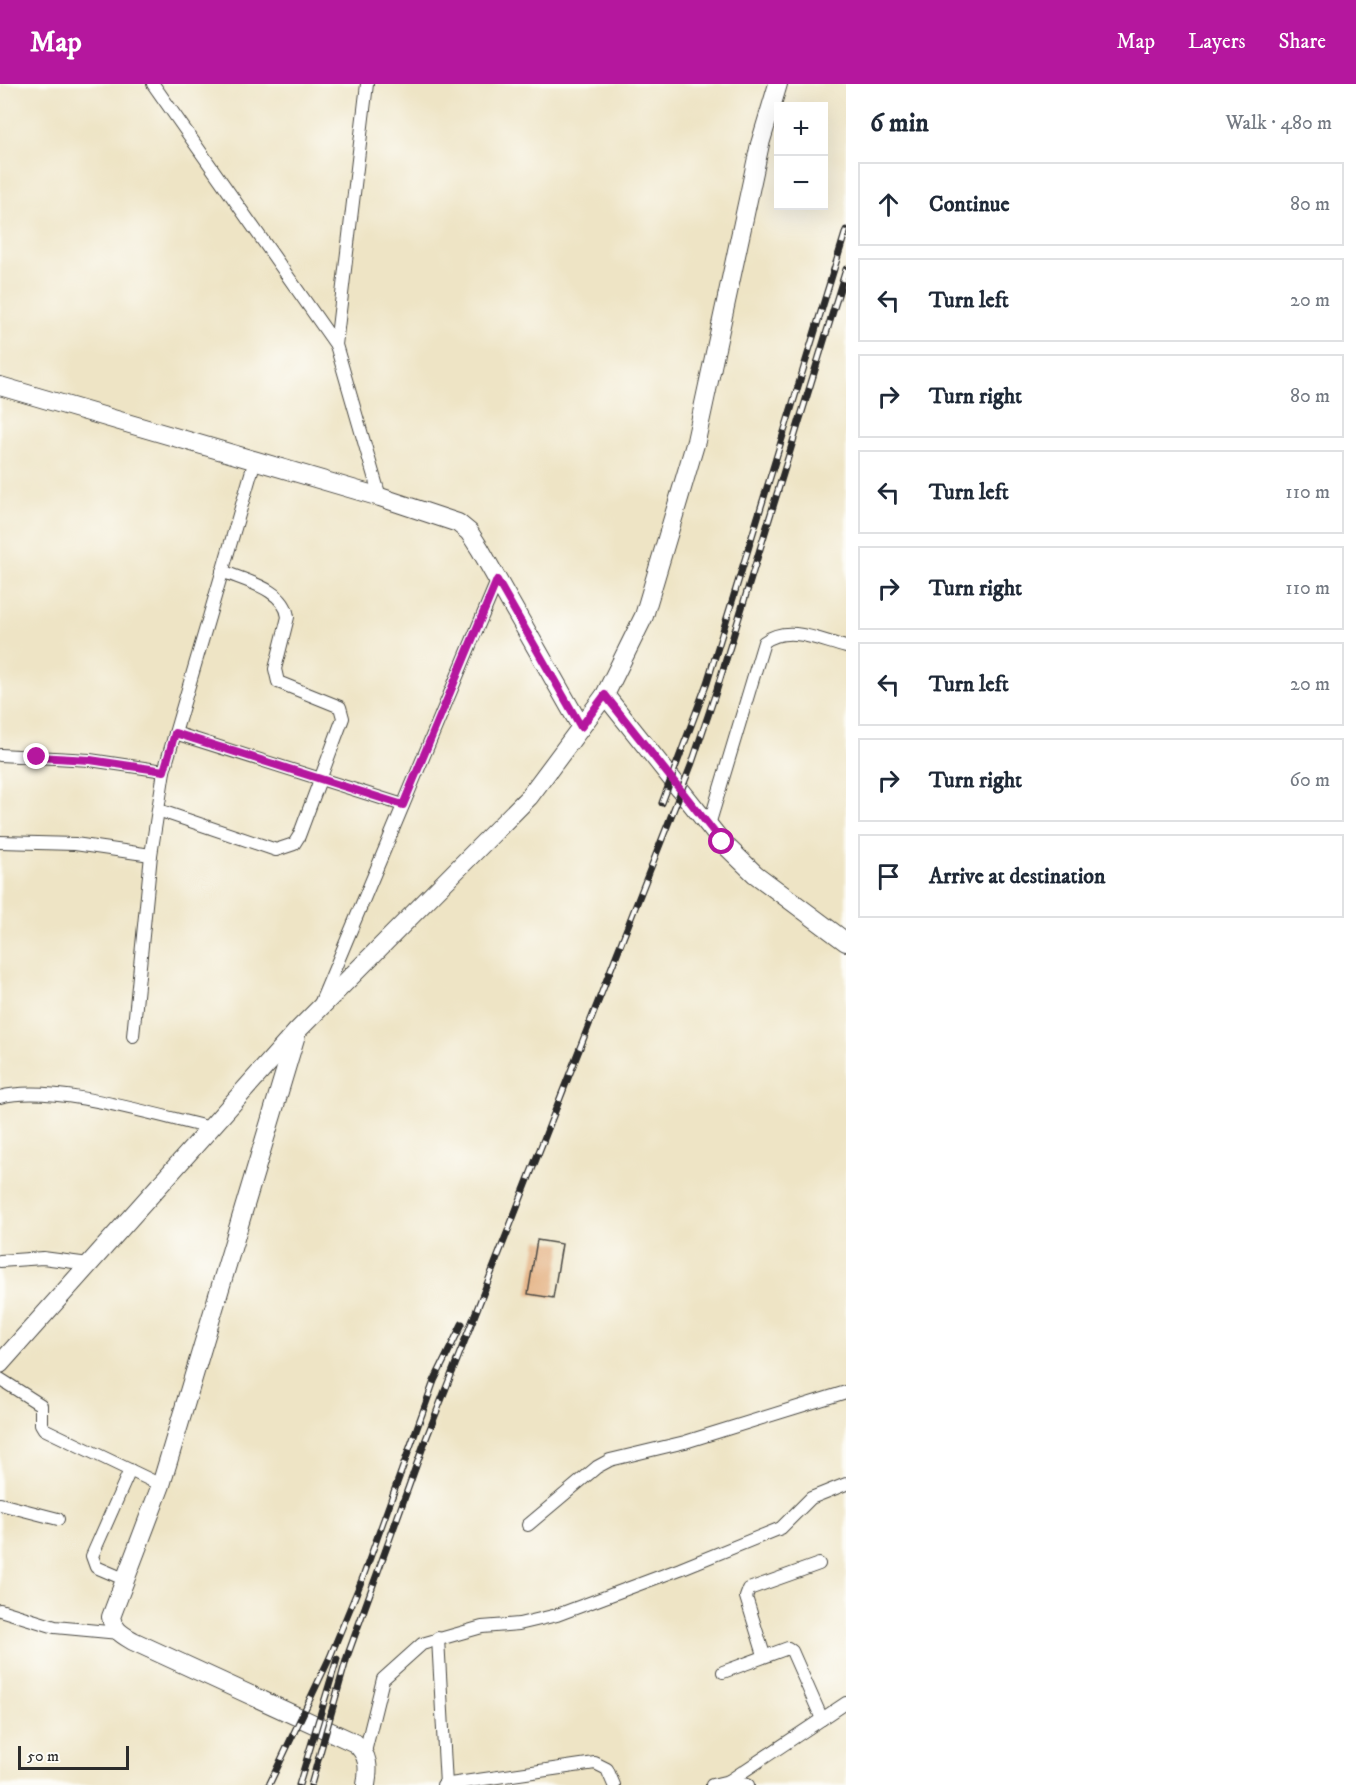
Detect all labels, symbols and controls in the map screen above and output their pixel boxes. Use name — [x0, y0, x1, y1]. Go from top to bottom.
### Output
text: Map — [30, 25, 82, 60]
text: Map — [1116, 29, 1155, 55]
text: Layers — [1188, 29, 1246, 55]
text: Share — [1279, 29, 1326, 55]
map controls — [774, 102, 828, 210]
button: + — [774, 102, 828, 156]
text: 6 min — [870, 107, 929, 140]
text: Walk · 480 m — [1225, 111, 1332, 136]
button: − — [774, 156, 828, 210]
icon: ahead — [872, 188, 905, 221]
text: Continue — [929, 191, 1010, 218]
text: 80 m — [1290, 192, 1330, 217]
icon: left — [872, 284, 905, 317]
text: Turn left — [929, 287, 1009, 314]
text: 20 m — [1290, 288, 1330, 313]
icon: right — [872, 380, 905, 413]
text: Turn right — [929, 383, 1022, 410]
text: 80 m — [1290, 384, 1330, 409]
icon: left — [872, 476, 905, 509]
text: Turn left — [929, 479, 1009, 506]
text: 110 m — [1285, 480, 1330, 505]
icon: right — [872, 572, 905, 605]
text: Turn right — [929, 575, 1022, 602]
text: 110 m — [1285, 576, 1330, 601]
icon: left — [872, 668, 905, 701]
text: Turn left — [929, 671, 1009, 698]
text: 20 m — [1290, 672, 1330, 697]
route end — [23, 743, 49, 769]
icon: right — [872, 764, 905, 797]
text: Turn right — [929, 767, 1022, 794]
text: 60 m — [1290, 768, 1330, 793]
route start — [708, 828, 734, 854]
icon: arrive — [872, 860, 905, 893]
text: Arrive at destination — [929, 863, 1106, 890]
scale bar — [18, 1743, 129, 1770]
text: 50 m — [27, 1746, 59, 1766]

